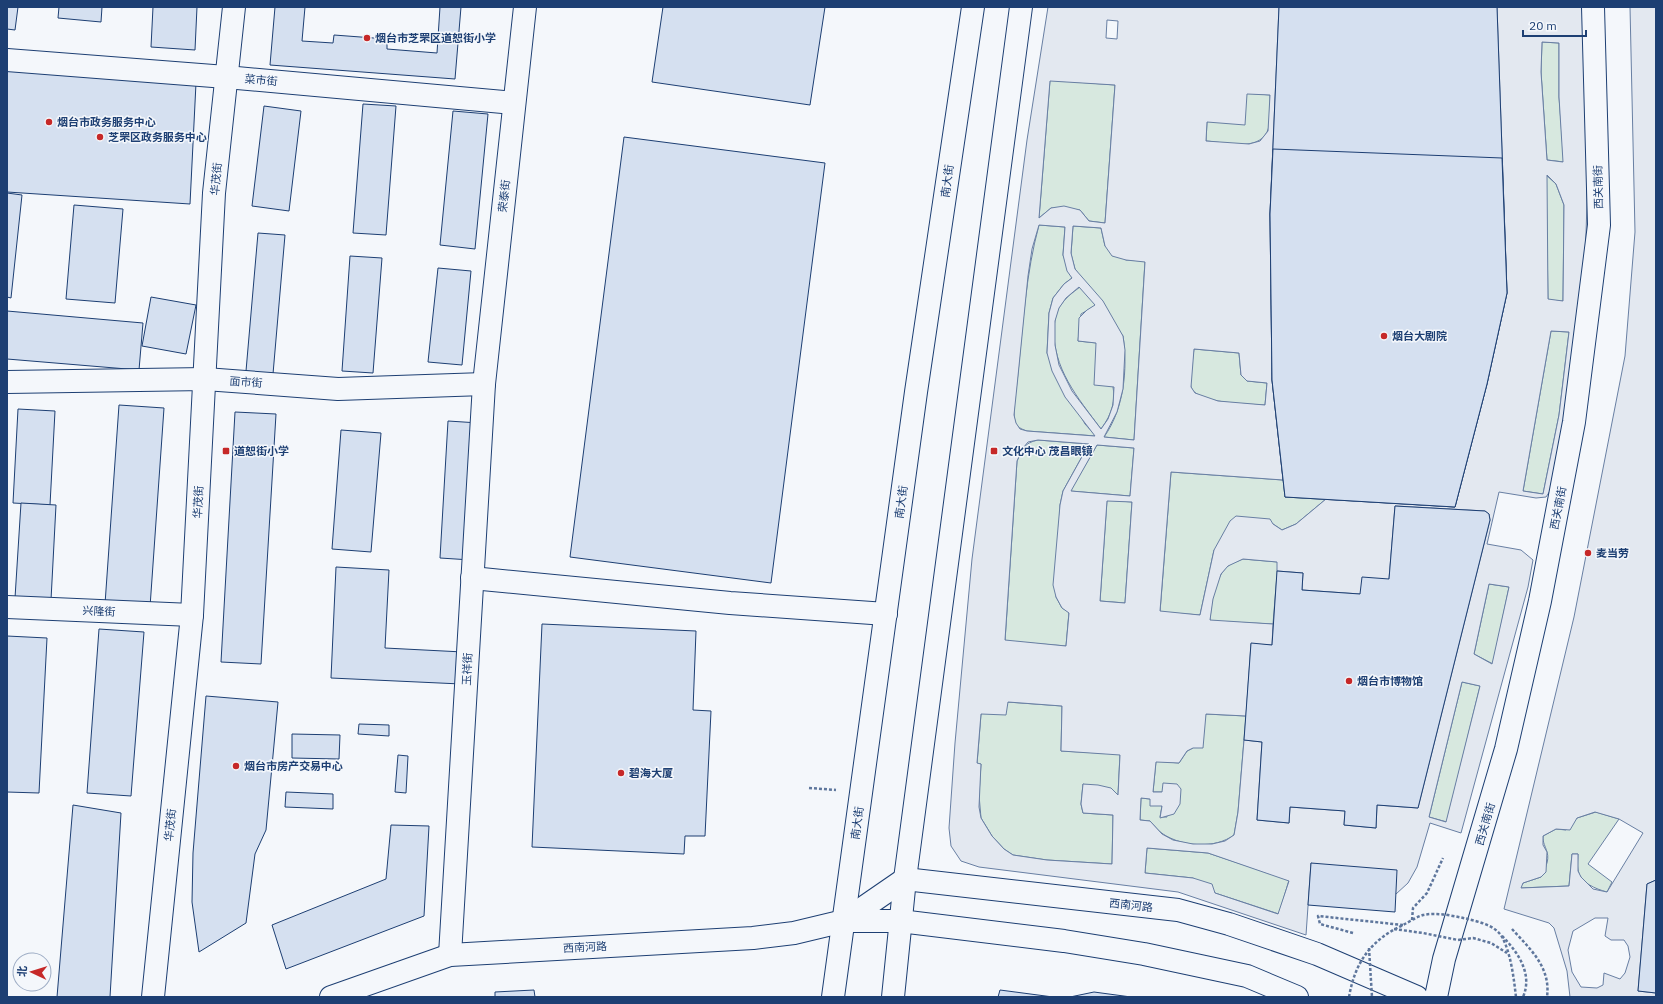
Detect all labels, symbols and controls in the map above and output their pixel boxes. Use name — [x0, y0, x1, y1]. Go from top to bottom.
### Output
scale bar — [1523, 12, 1586, 38]
text: 20 m — [1529, 18, 1557, 33]
place label: 烟台市芝罘区道恕街小学 — [375, 31, 496, 45]
marker: 烟台市芝罘区道恕街小学 — [362, 33, 372, 43]
street label: 菜市街 — [244, 72, 278, 88]
place label: 烟台市政务服务中心 — [57, 115, 156, 129]
marker: 烟台市政务服务中心 — [44, 117, 54, 127]
place label: 芝罘区政务服务中心 — [108, 130, 207, 144]
marker: 芝罘区政务服务中心 — [95, 132, 105, 142]
street label: 华茂街 — [208, 162, 224, 196]
street label: 南大街 — [938, 164, 956, 198]
street label: 西关南街 — [1591, 165, 1605, 209]
street label: 荣泰街 — [495, 179, 513, 213]
place label: 烟台大剧院 — [1392, 329, 1447, 343]
marker: 烟台大剧院 — [1379, 331, 1389, 341]
street label: 面市街 — [229, 374, 263, 390]
place label: 道恕街小学 — [234, 444, 289, 458]
place label: 文化中心 茂昌眼镜 — [1002, 444, 1093, 458]
marker: 道恕街小学 — [221, 446, 231, 456]
marker: 文化中心 茂昌眼镜 — [989, 446, 999, 456]
street label: 华茂街 — [190, 485, 206, 519]
street label: 南大街 — [892, 485, 910, 519]
street label: 西关南街 — [1547, 485, 1569, 531]
place label: 麦当劳 — [1596, 546, 1629, 560]
marker: 麦当劳 — [1583, 548, 1593, 558]
street label: 兴隆街 — [82, 603, 116, 619]
street label: 玉祥街 — [459, 652, 475, 686]
place label: 烟台市博物馆 — [1357, 674, 1423, 688]
marker: 烟台市博物馆 — [1344, 676, 1354, 686]
place label: 烟台市房产交易中心 — [244, 759, 343, 773]
marker: 烟台市房产交易中心 — [231, 761, 241, 771]
place label: 碧海大厦 — [629, 766, 673, 780]
marker: 碧海大厦 — [616, 768, 626, 778]
street label: 西关南街 — [1472, 801, 1498, 847]
street label: 南大街 — [848, 806, 866, 840]
street label: 华茂街 — [161, 808, 179, 842]
street label: 西南河路 — [1108, 896, 1154, 914]
street label: 西南河路 — [563, 939, 607, 955]
north arrow — [12, 952, 52, 992]
text: 北 — [15, 965, 29, 977]

